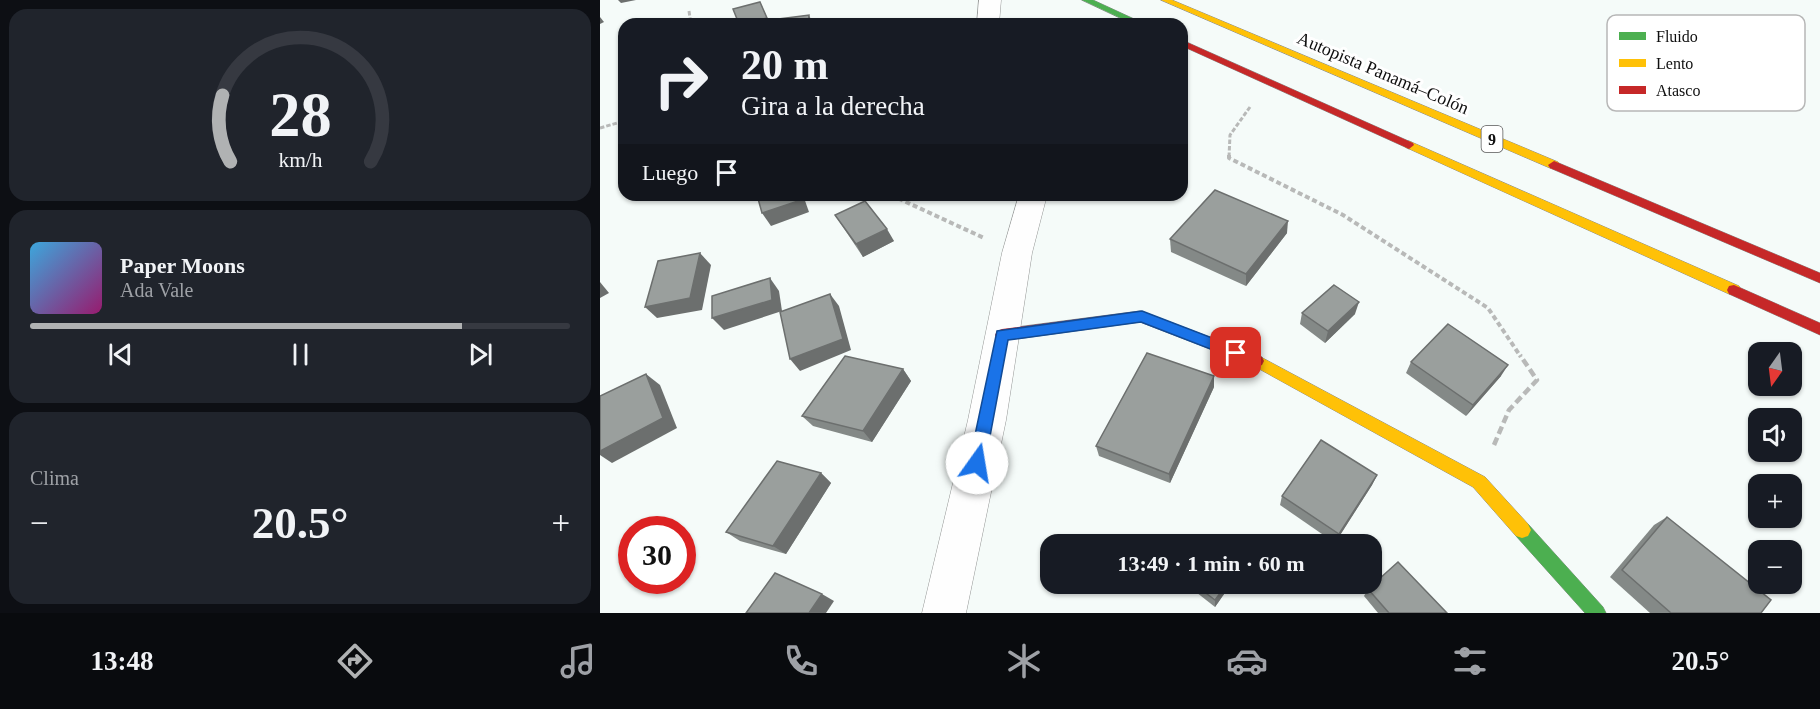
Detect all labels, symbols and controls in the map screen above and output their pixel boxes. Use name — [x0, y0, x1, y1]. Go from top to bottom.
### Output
legend — [1607, 15, 1805, 111]
street label: Autopista Panamá–Colón — [1294, 28, 1472, 118]
text: Fluido — [1656, 28, 1698, 45]
icon: right — [642, 42, 720, 120]
text: 20 m — [741, 42, 829, 88]
text: Lento — [1656, 55, 1693, 72]
text: 28 — [269, 80, 331, 149]
text: Atasco — [1656, 82, 1700, 99]
text: Gira a la derecha — [741, 91, 925, 121]
road number: 9 — [1482, 126, 1502, 152]
text: km/h — [278, 149, 322, 173]
icon: arrive — [710, 156, 743, 189]
text: Luego — [642, 160, 698, 185]
text: Paper Moons — [120, 253, 245, 278]
text: Ada Vale — [120, 279, 194, 301]
pin — [1210, 327, 1261, 378]
icon: arrive — [1219, 336, 1252, 369]
icon: previous — [104, 338, 137, 371]
icon: pause — [284, 338, 317, 371]
icon: next — [464, 338, 497, 371]
north arrow — [1748, 342, 1802, 396]
map controls — [1748, 342, 1802, 594]
button: sound — [1748, 408, 1802, 462]
position arrow — [945, 431, 1009, 495]
text: Clima — [30, 467, 79, 489]
button: + — [1748, 474, 1802, 528]
text: 20.5° — [252, 498, 348, 548]
text: − — [30, 505, 49, 541]
text: + — [551, 505, 570, 541]
speed limit sign: 30 — [618, 516, 696, 594]
button: − — [1748, 540, 1802, 594]
text: 13:49 · 1 min · 60 m — [1118, 551, 1305, 576]
icon: directions — [334, 640, 376, 682]
icon: music — [557, 640, 599, 682]
icon: phone — [780, 640, 822, 682]
icon: climate — [1003, 640, 1045, 682]
icon: car — [1226, 640, 1268, 682]
icon: filters — [1449, 640, 1491, 682]
text: 13:48 — [90, 646, 153, 676]
text: 20.5° — [1671, 646, 1730, 676]

